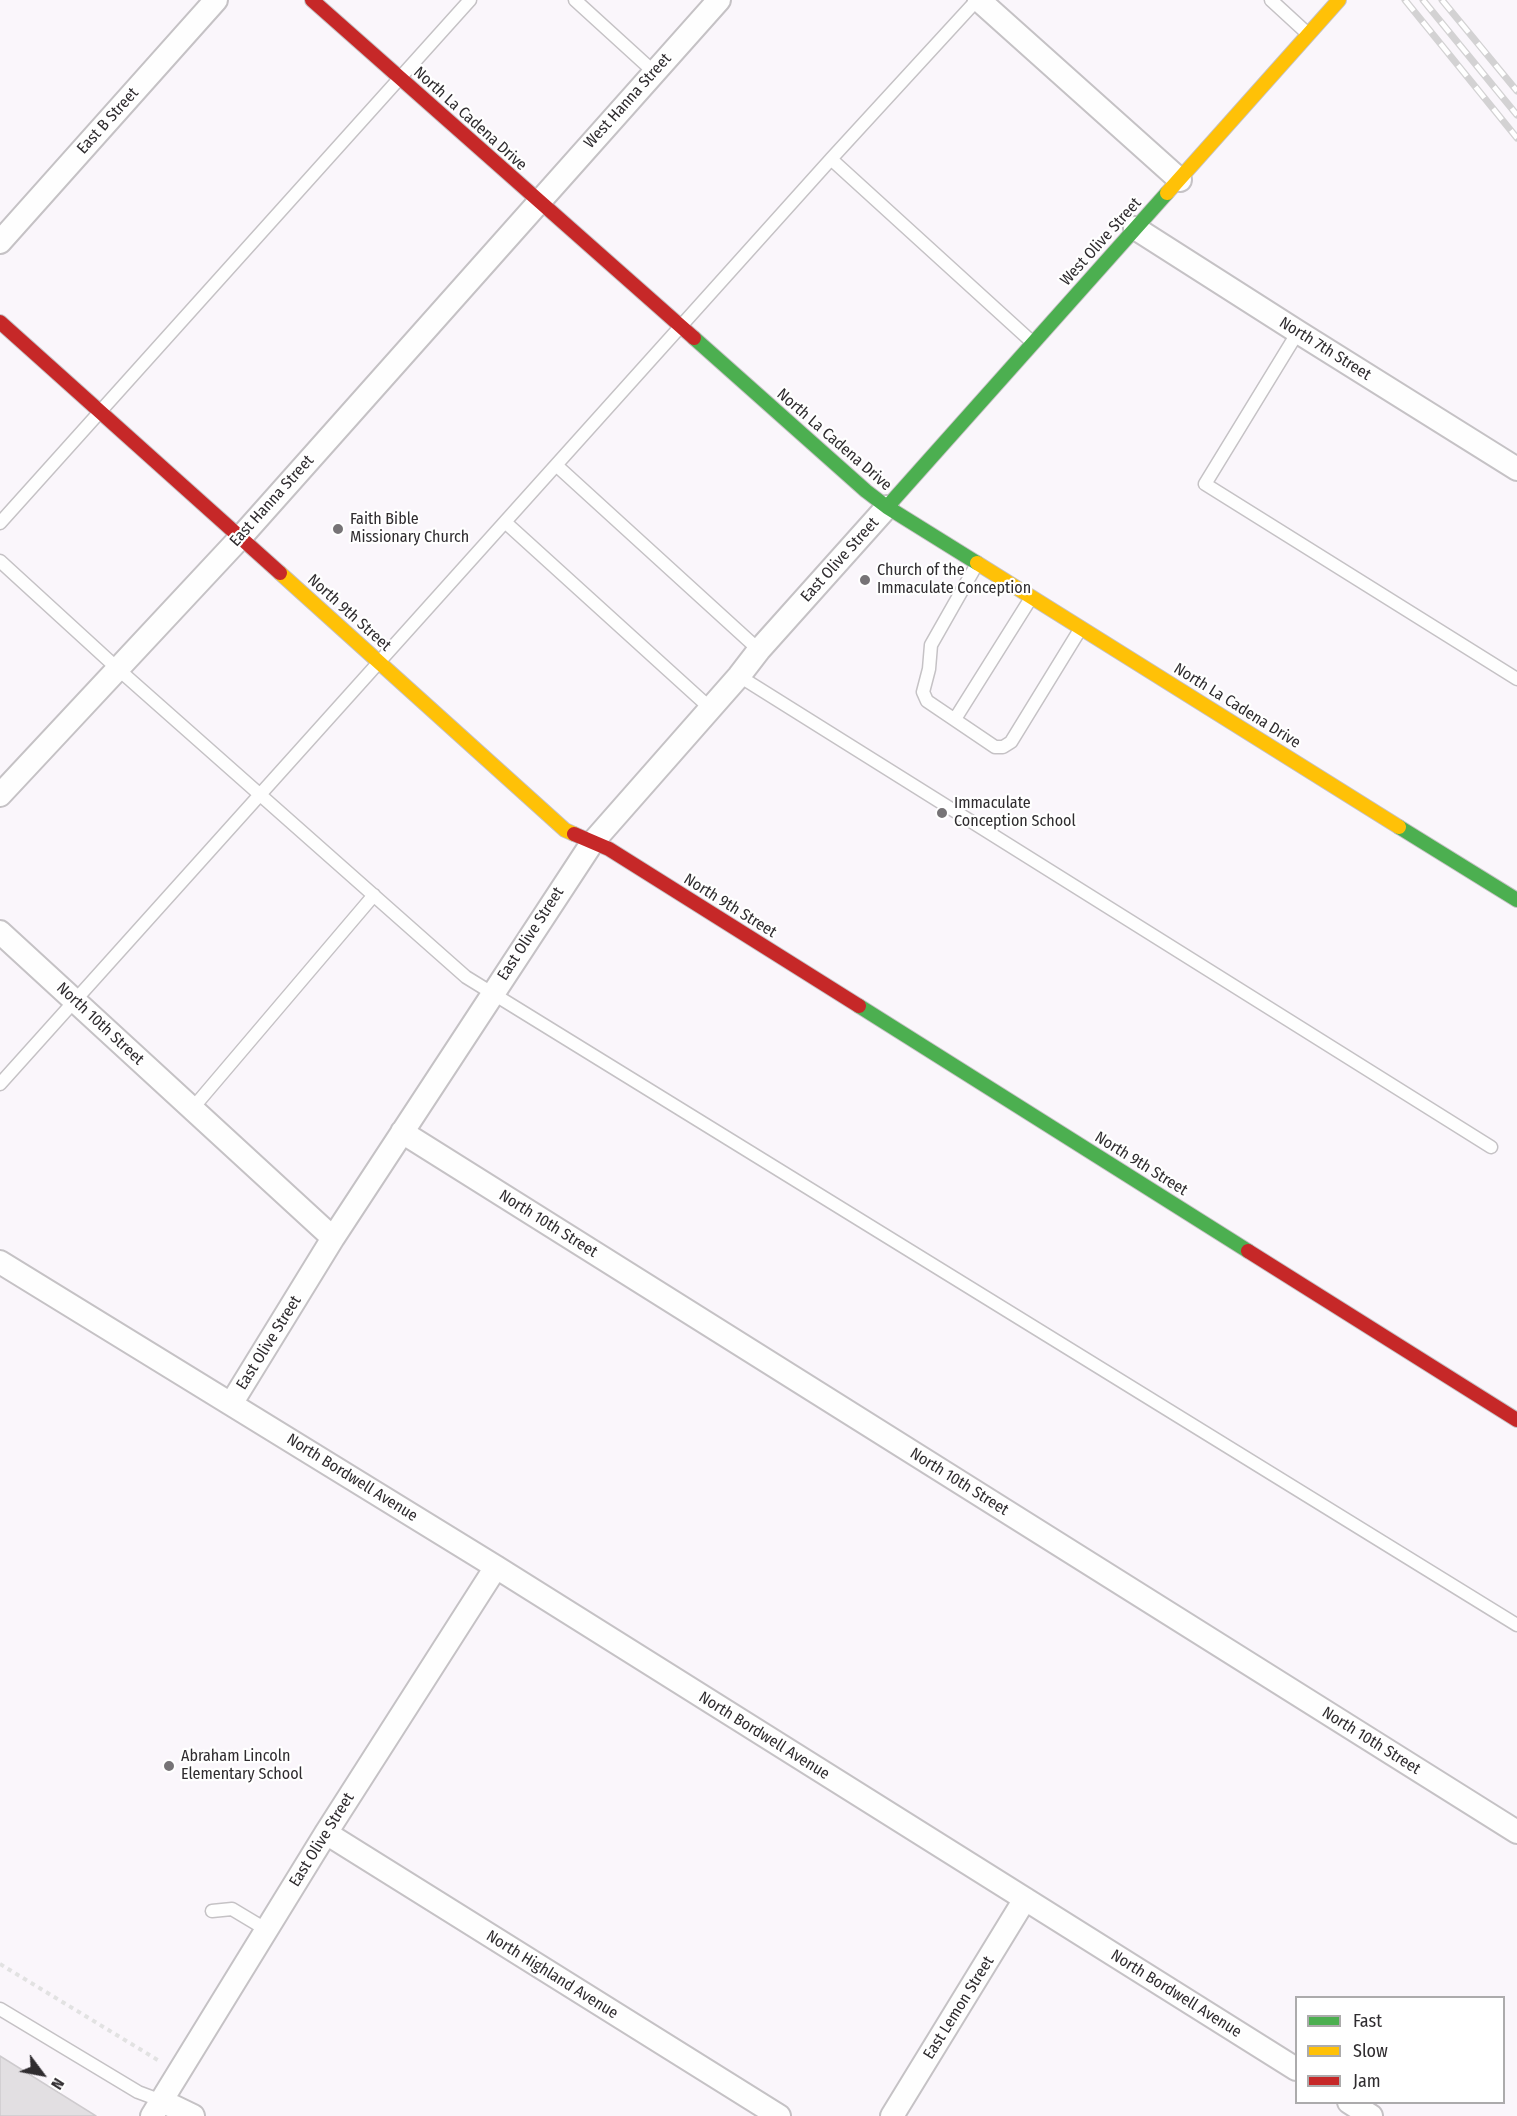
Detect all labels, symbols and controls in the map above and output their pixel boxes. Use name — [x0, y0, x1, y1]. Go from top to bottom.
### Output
street label: West Hanna Street — [580, 50, 676, 152]
street label: North La Cadena Drive — [409, 63, 531, 175]
street label: East B Street — [73, 84, 143, 158]
street label: West Olive Street — [1056, 194, 1146, 290]
street label: North 7th Street — [1276, 313, 1374, 385]
street label: North La Cadena Drive — [773, 385, 895, 495]
street label: East Hanna Street — [226, 451, 318, 551]
place label: Faith Bible Missionary Church — [350, 510, 469, 548]
street label: East Olive Street — [797, 514, 883, 606]
marker: Faith Bible Missionary Church — [331, 522, 345, 536]
place label: Church of the Immaculate Conception — [877, 561, 1031, 599]
street label: North 9th Street — [303, 571, 395, 655]
marker: Church of the Immaculate Conception — [858, 573, 872, 587]
street label: North La Cadena Drive — [1170, 659, 1304, 753]
place label: Immaculate Conception School — [954, 794, 1076, 832]
marker: Immaculate Conception School — [935, 806, 949, 820]
street label: North 9th Street — [680, 870, 780, 942]
street label: East Olive Street — [494, 884, 568, 984]
street label: North 10th Street — [52, 979, 148, 1069]
street label: North 9th Street — [1091, 1128, 1191, 1200]
street label: North 10th Street — [495, 1186, 601, 1262]
street label: East Olive Street — [232, 1292, 306, 1394]
street label: North Bordwell Avenue — [283, 1430, 421, 1526]
street label: North 10th Street — [906, 1444, 1012, 1520]
street label: North Bordwell Avenue — [695, 1688, 833, 1784]
street label: North 10th Street — [1318, 1703, 1424, 1779]
place label: Abraham Lincoln Elementary School — [181, 1747, 303, 1785]
marker: Abraham Lincoln Elementary School — [162, 1759, 176, 1773]
street label: East Olive Street — [285, 1789, 359, 1891]
street label: North Highland Avenue — [483, 1927, 621, 2023]
street label: North Bordwell Avenue — [1107, 1946, 1245, 2042]
street label: East Lemon Street — [920, 1953, 998, 2063]
legend — [1295, 1996, 1505, 2104]
text: Fast — [1353, 2010, 1382, 2032]
text: Slow — [1353, 2040, 1388, 2062]
north arrow — [12, 2044, 72, 2104]
text: Jam — [1353, 2070, 1381, 2092]
text: N — [47, 2075, 68, 2093]

